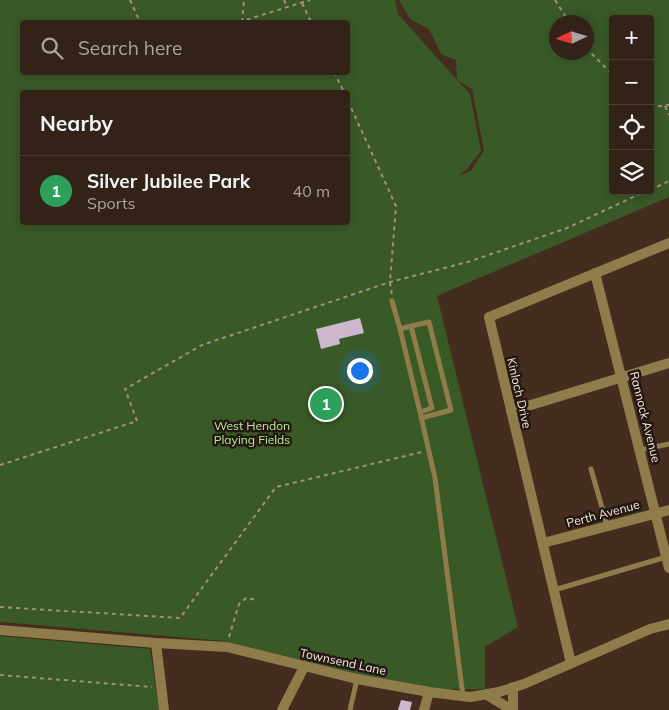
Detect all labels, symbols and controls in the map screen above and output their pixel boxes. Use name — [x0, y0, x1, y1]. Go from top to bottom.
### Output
north arrow — [549, 15, 594, 60]
map controls — [609, 15, 654, 195]
button: + — [609, 15, 654, 60]
search box — [20, 20, 350, 75]
icon: search — [38, 34, 66, 62]
text: Search here — [78, 36, 182, 60]
button: − — [609, 60, 654, 105]
button: locate — [609, 105, 654, 150]
text: Nearby — [40, 110, 113, 136]
button: layers — [609, 150, 654, 195]
text: Silver Jubilee Park — [87, 169, 250, 193]
text: 1 — [51, 181, 61, 201]
text: 40 m — [293, 181, 330, 201]
text: Sports — [87, 193, 135, 213]
street label: Kinloch Drive — [504, 356, 535, 430]
your location — [347, 358, 373, 384]
street label: Rannock Avenue — [627, 370, 664, 464]
pin: 1 — [310, 385, 342, 423]
park label: West Hendon Playing Fields — [214, 418, 290, 447]
street label: Perth Avenue — [565, 497, 641, 530]
street label: Townsend Lane — [299, 645, 388, 678]

